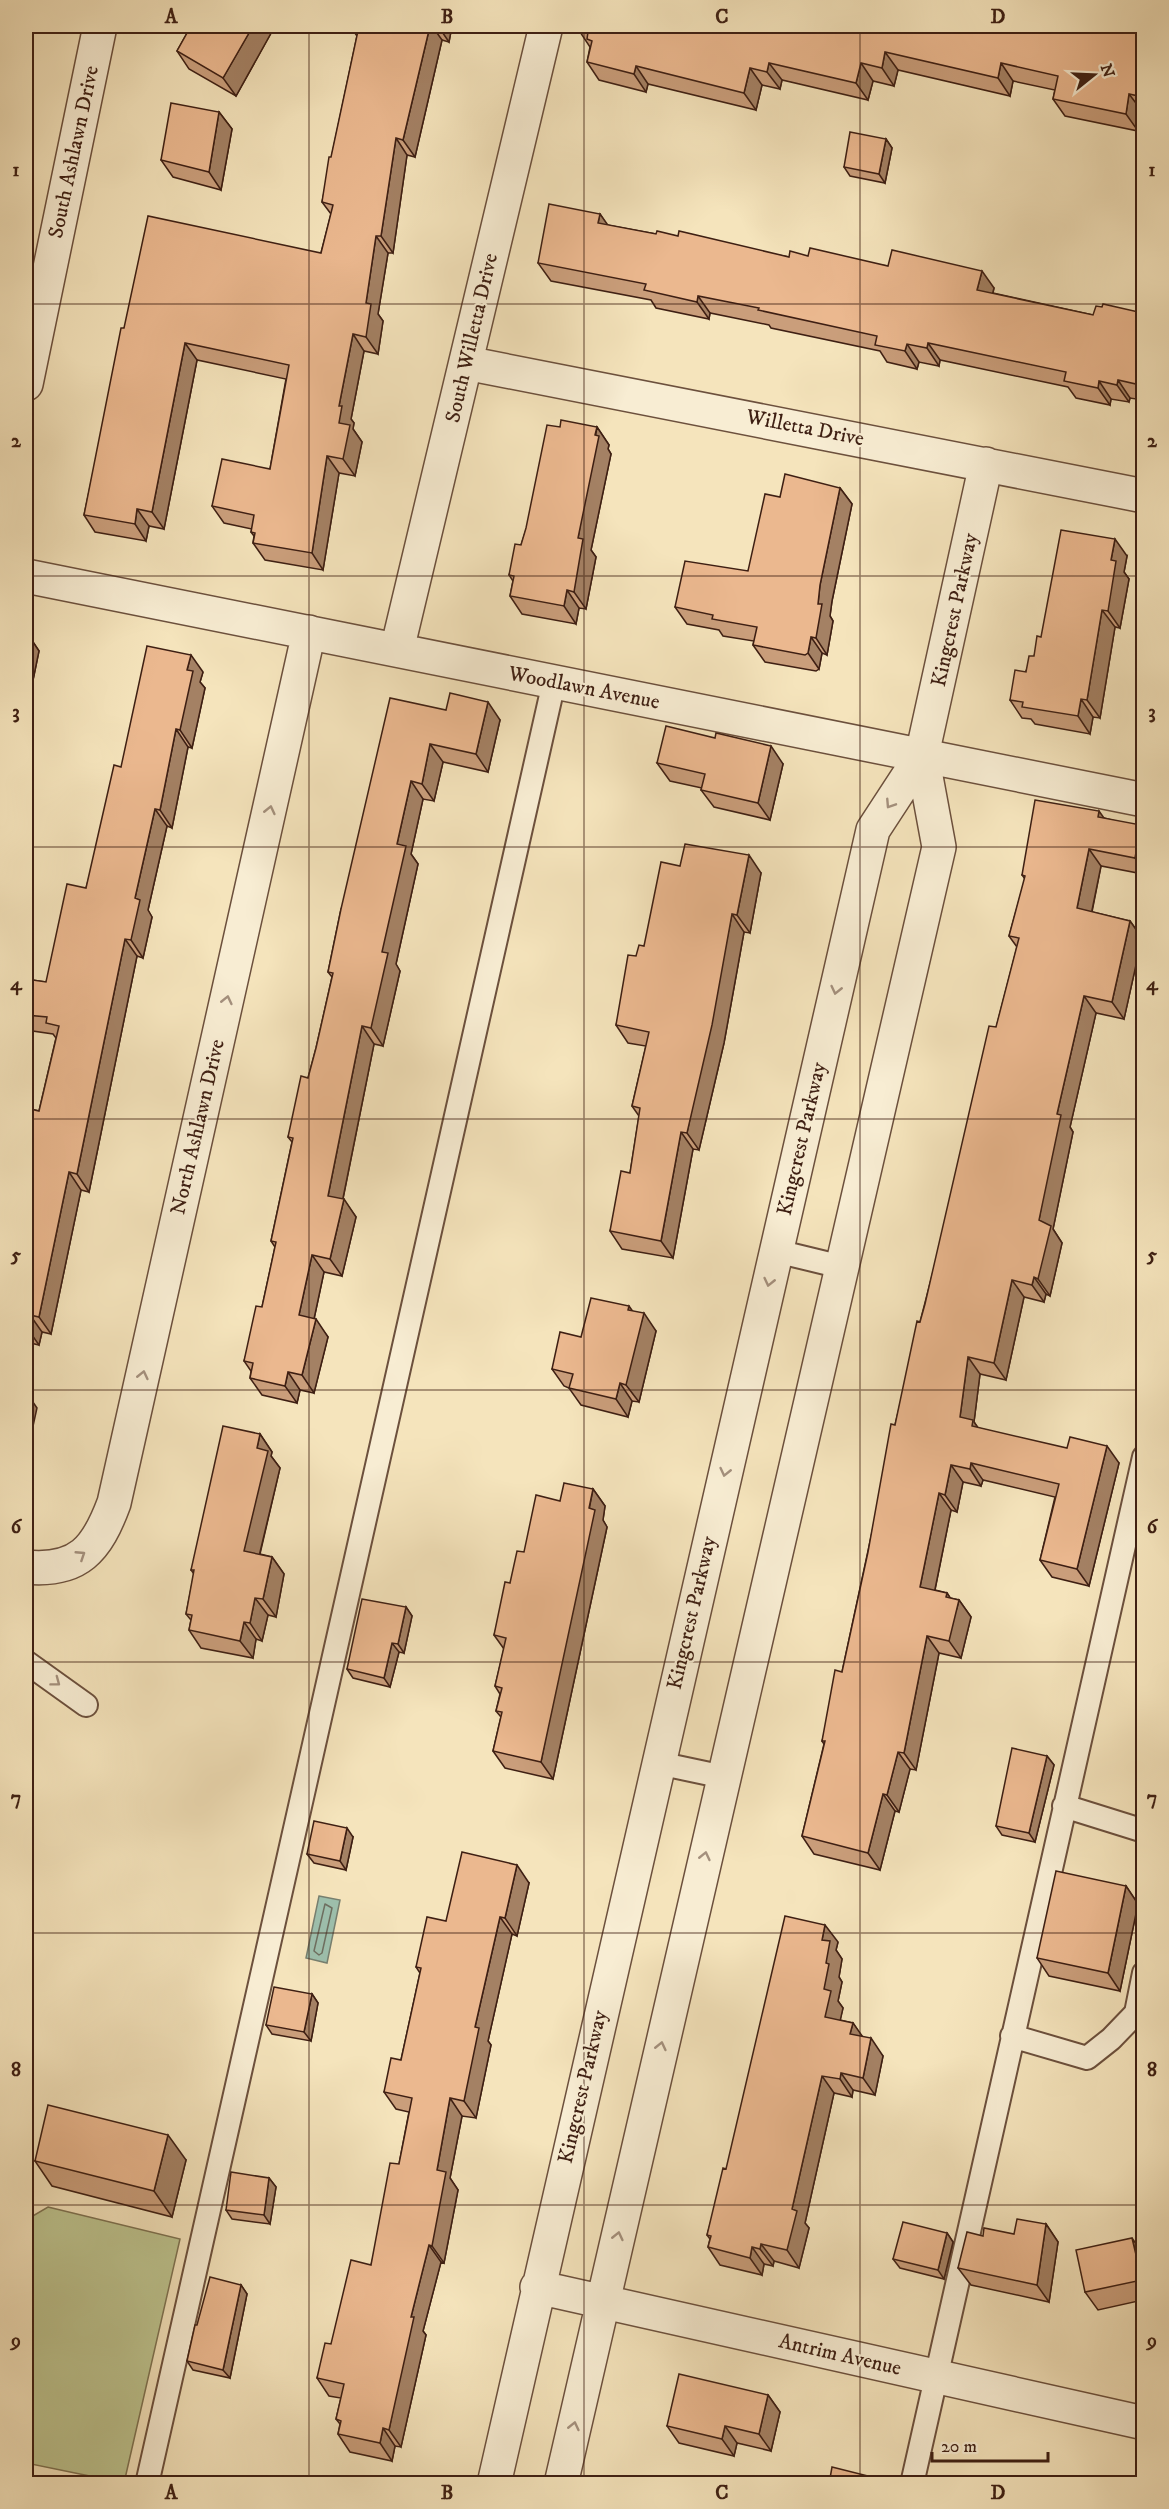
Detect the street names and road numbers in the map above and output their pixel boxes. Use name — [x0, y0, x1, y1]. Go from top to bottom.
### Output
street label: South Ashlawn Drive — [43, 63, 105, 241]
street label: South Willetta Drive — [440, 250, 504, 425]
street label: Willetta Drive — [743, 404, 866, 452]
street label: Kingcrest Parkway — [926, 530, 984, 689]
street label: Woodlawn Avenue — [505, 660, 662, 715]
street label: North Ashlawn Drive — [165, 1036, 231, 1217]
street label: Kingcrest Parkway — [772, 1059, 833, 1218]
street label: Kingcrest Parkway — [662, 1533, 723, 1692]
street label: Kingcrest Parkway — [553, 2007, 614, 2166]
street label: Antrim Avenue — [776, 2328, 904, 2382]

